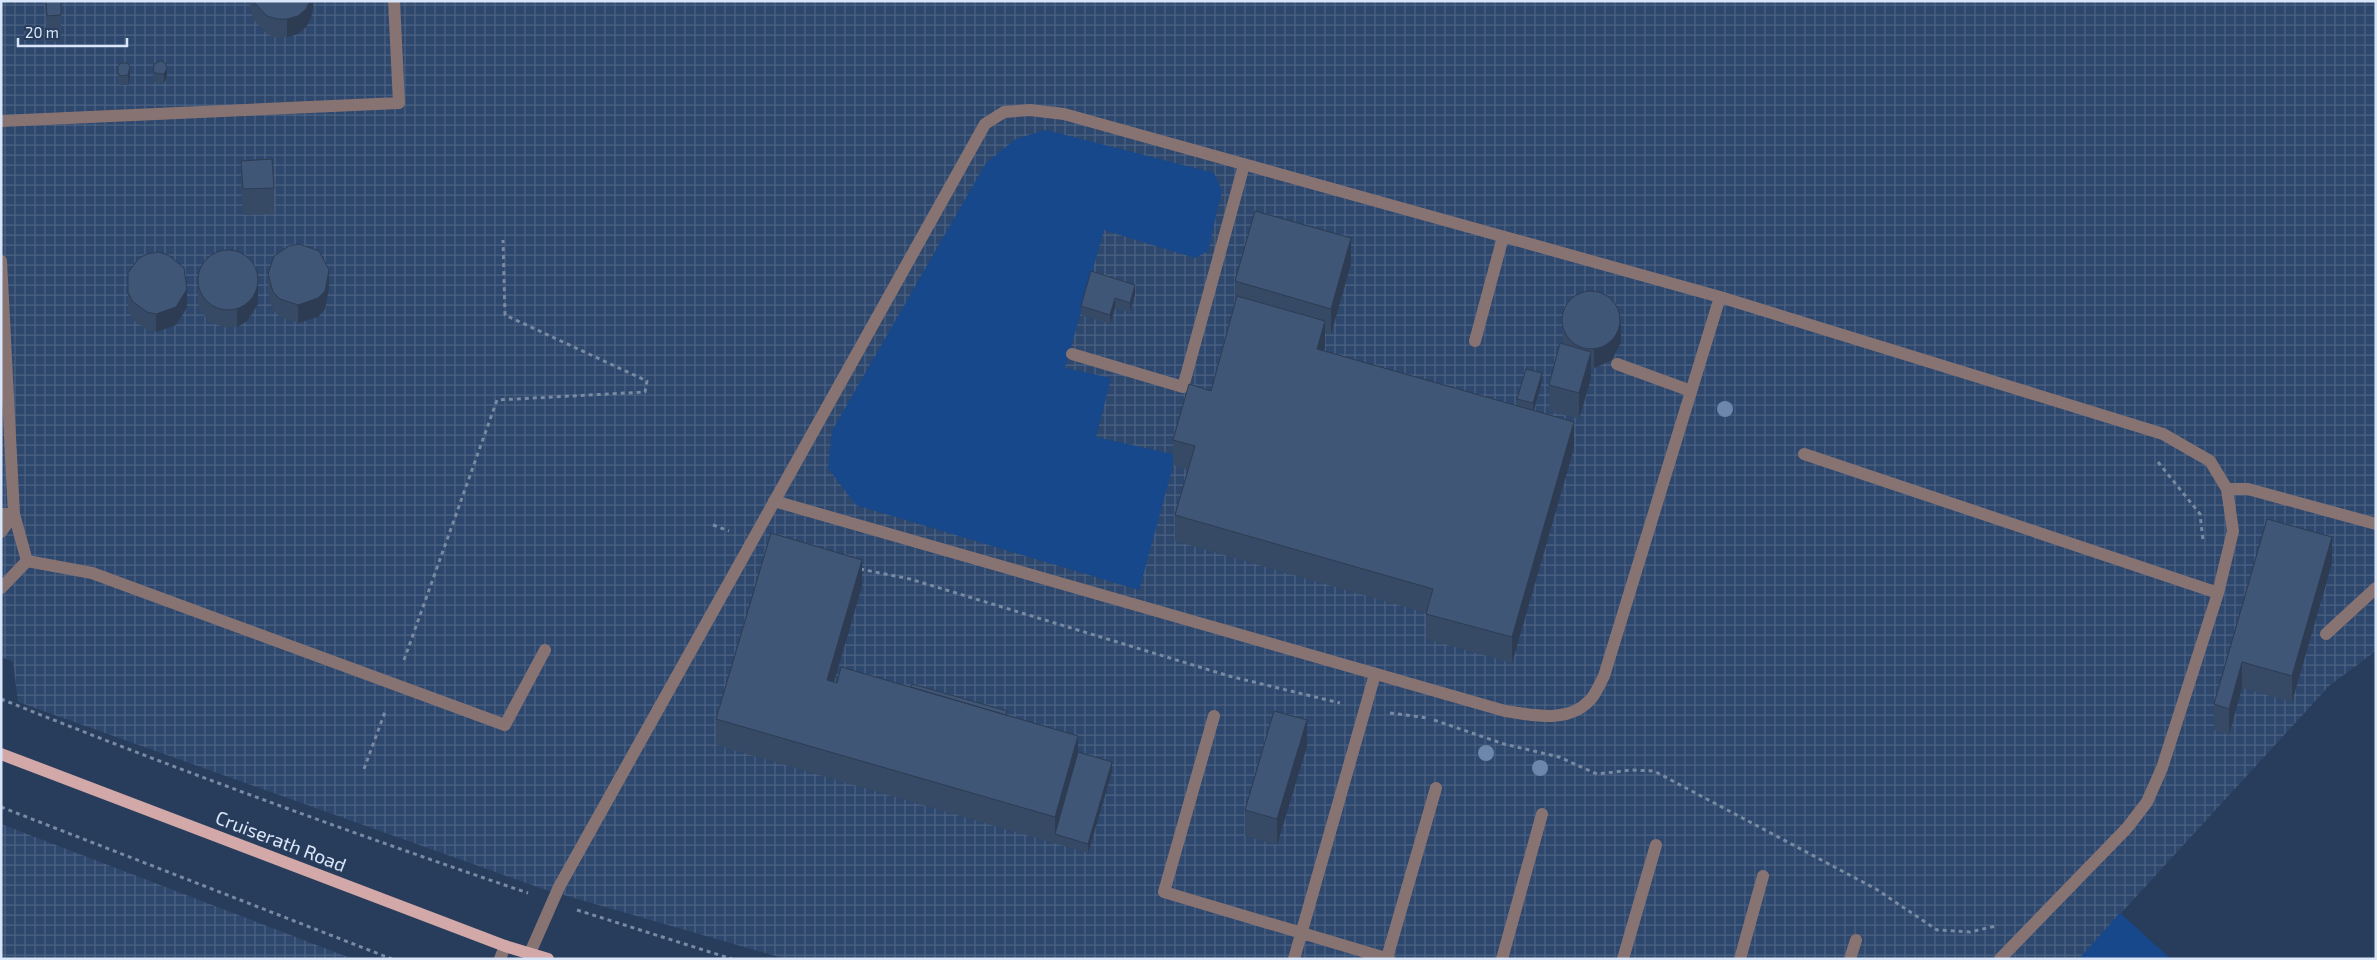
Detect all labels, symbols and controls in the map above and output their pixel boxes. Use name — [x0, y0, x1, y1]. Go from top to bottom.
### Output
scale bar — [18, 15, 126, 47]
text: 20 m — [25, 23, 59, 41]
street label: Cruiserath Road — [213, 805, 350, 876]

